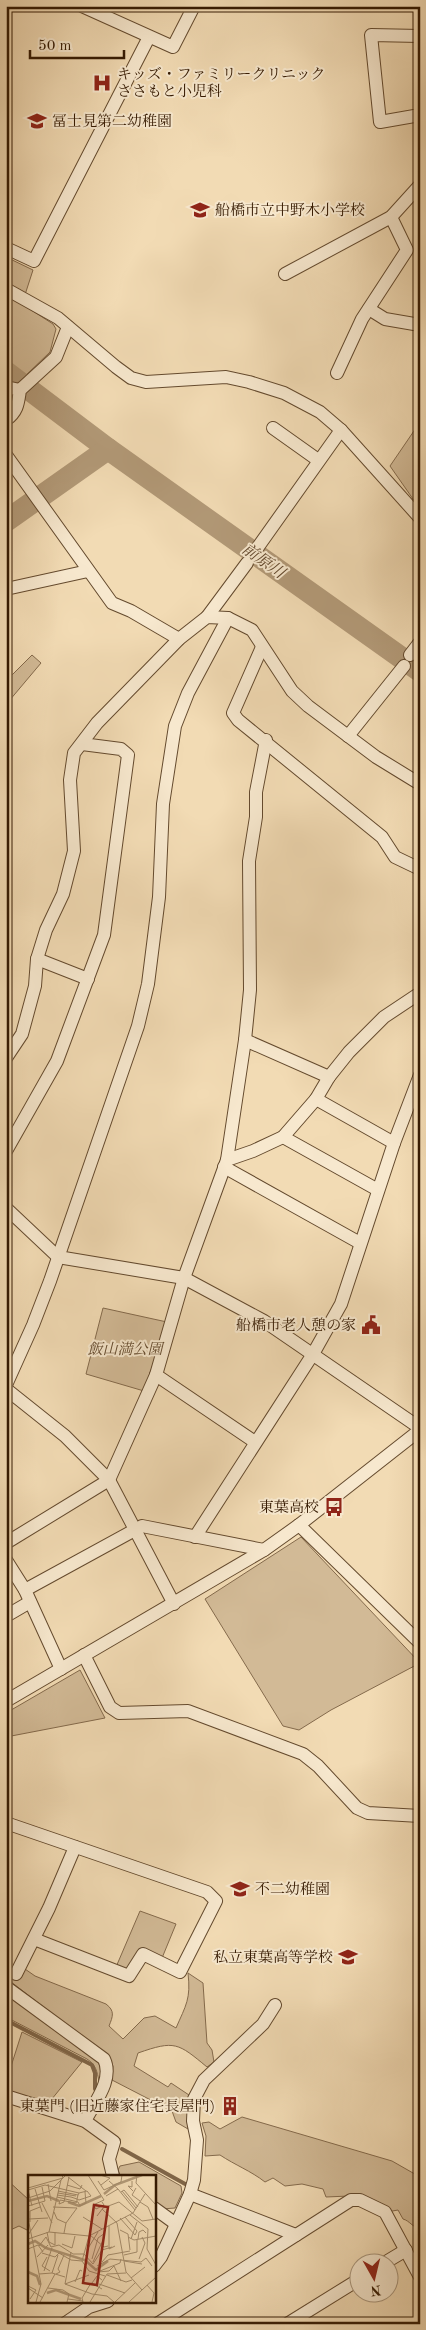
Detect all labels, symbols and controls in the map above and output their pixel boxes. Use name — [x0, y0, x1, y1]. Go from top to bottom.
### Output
scale bar — [30, 28, 124, 60]
text: 50 m — [38, 39, 72, 54]
place label: キッズ・ファミリークリニック ささもと小児科 — [117, 66, 326, 100]
hospital icon: キッズ・ファミリークリニック ささもと小児科 — [91, 72, 113, 94]
school or university icon: 冨士見第二幼稚園 — [26, 110, 48, 132]
place label: 冨士見第二幼稚園 — [52, 113, 172, 130]
school or university icon: 船橋市立中野木小学校 — [189, 199, 211, 221]
place label: 船橋市立中野木小学校 — [215, 202, 365, 219]
water label: 前原川 — [239, 540, 290, 583]
public building icon: 船橋市老人憩の家 — [360, 1314, 382, 1336]
place label: 船橋市老人憩の家 — [236, 1317, 356, 1334]
park label: 飯山満公園 — [87, 1341, 165, 1358]
bus stop icon: 東葉高校 — [323, 1496, 345, 1518]
place label: 東葉高校 — [259, 1499, 319, 1516]
school or university icon: 不二幼稚園 — [229, 1878, 251, 1900]
place label: 不二幼稚園 — [255, 1881, 330, 1898]
school or university icon: 私立東葉高等学校 — [337, 1946, 359, 1968]
place label: 私立東葉高等学校 — [213, 1949, 333, 1966]
building icon: 東葉門 (旧近藤家住宅長屋門) — [219, 2095, 241, 2117]
place label: 東葉門 (旧近藤家住宅長屋門) — [20, 2098, 215, 2115]
inset map — [28, 2175, 155, 2302]
north arrow — [348, 2252, 398, 2302]
text: N — [369, 2282, 382, 2298]

